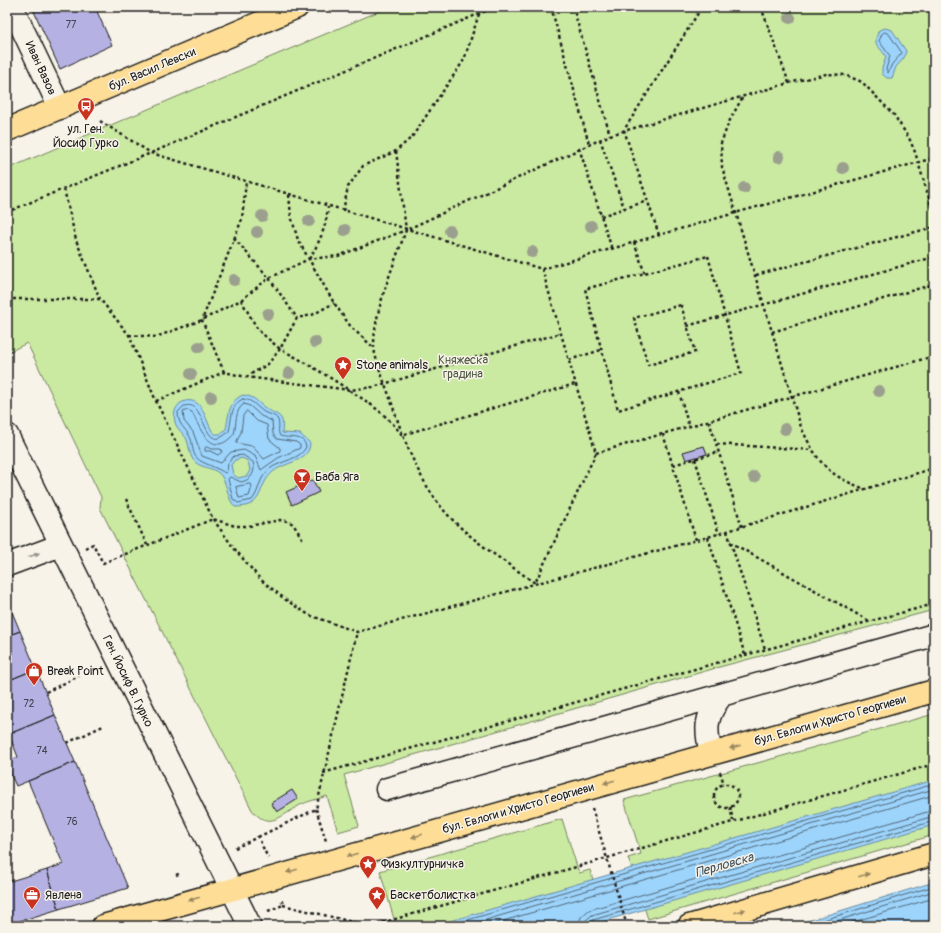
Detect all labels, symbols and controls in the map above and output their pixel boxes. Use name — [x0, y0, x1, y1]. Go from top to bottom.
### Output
house number: 77 — [66, 19, 77, 31]
street label: Иван Вазов — [22, 39, 60, 98]
street label: бул. Васил Левски — [106, 44, 198, 95]
bus stop icon: ул. Ген. Йосиф Гурко — [76, 96, 96, 121]
place label: ул. Ген. Йосиф Гурко — [53, 122, 119, 151]
park label: Княжеска градина — [438, 353, 488, 382]
place icon: Stone animals — [333, 355, 353, 380]
place label: Stone animals — [356, 358, 428, 373]
bar icon: Баба Яга — [292, 467, 312, 492]
place label: Баба Яга — [315, 470, 360, 485]
one-way arrow — [28, 552, 40, 558]
street label: Ген. Йосиф В. Гурко — [99, 633, 157, 730]
shop icon: Break Point — [24, 661, 44, 686]
place label: Break Point — [47, 664, 104, 679]
street label: бул. Евлоги и Христо Георгиеви — [753, 691, 908, 749]
house number: 72 — [24, 698, 35, 710]
one-way arrow — [728, 744, 740, 750]
house number: 74 — [36, 745, 48, 757]
street label: бул. Евлоги и Христо Георгиеви — [441, 779, 596, 837]
one-way arrow — [603, 779, 615, 785]
house number: 76 — [66, 816, 78, 828]
one-way arrow — [411, 833, 423, 839]
water label: Перловска — [693, 849, 756, 881]
one-way arrow — [345, 852, 358, 858]
place icon: Физкултурничка — [358, 854, 378, 879]
place label: Физкултурничка — [381, 857, 464, 872]
one-way arrow — [286, 868, 298, 874]
one-way arrow — [859, 872, 871, 878]
office icon: Явлена — [22, 885, 42, 910]
place icon: Баскетболистка — [367, 885, 387, 910]
place label: Явлена — [45, 888, 82, 903]
place label: Баскетболистка — [390, 888, 476, 903]
one-way arrow — [188, 897, 200, 903]
one-way arrow — [734, 908, 746, 914]

